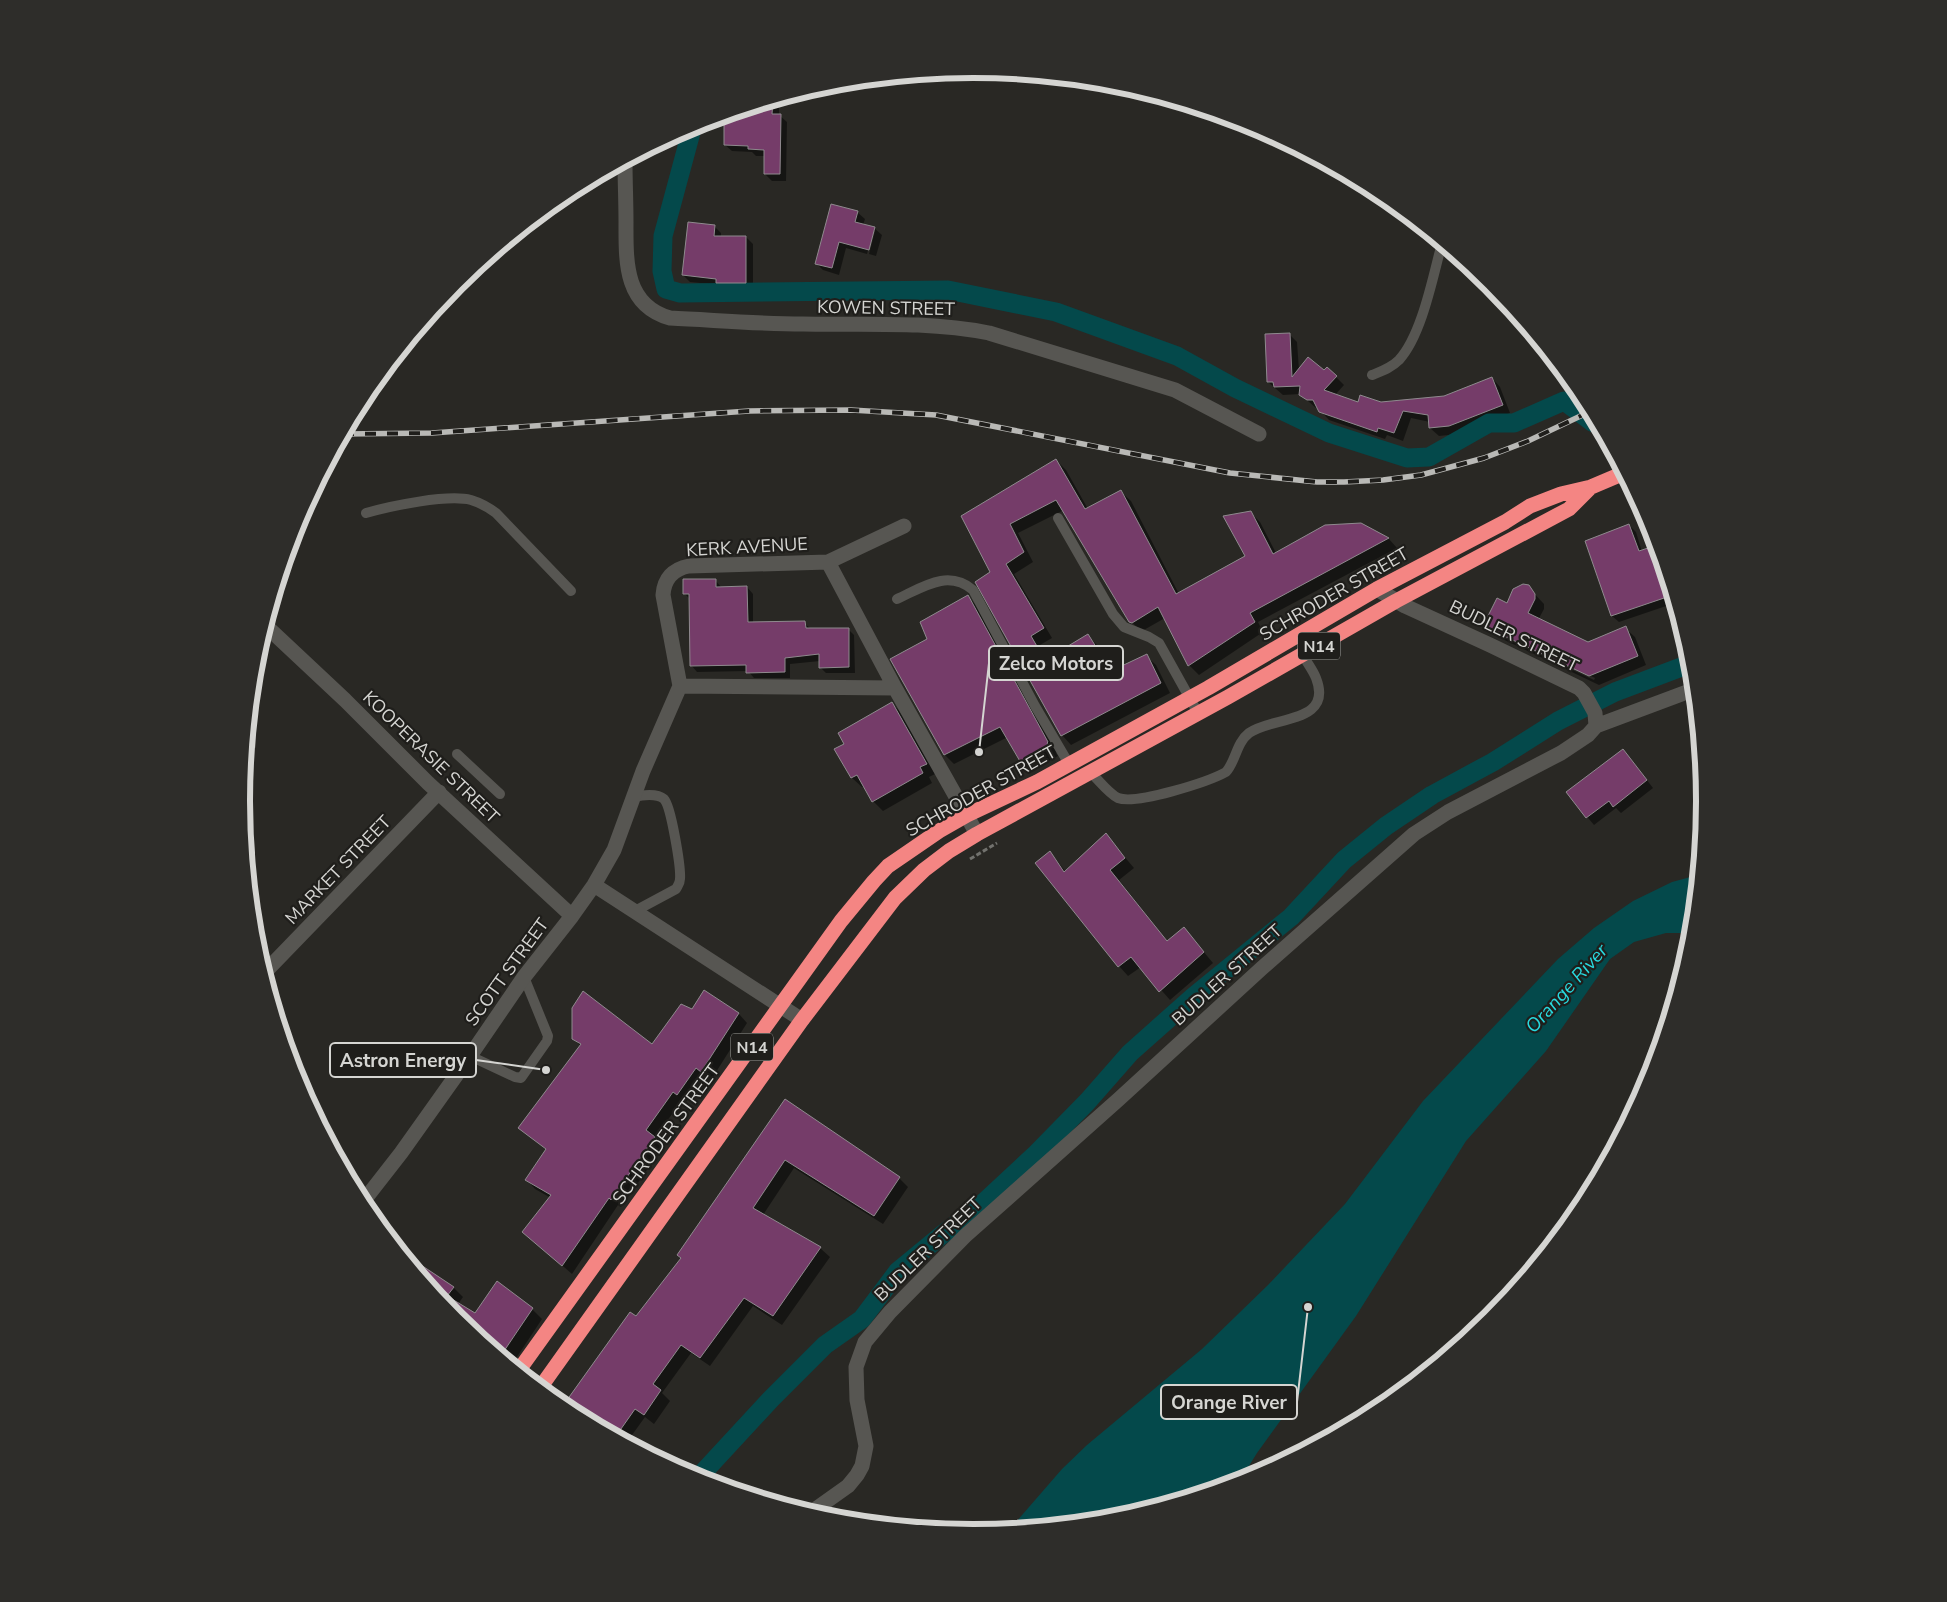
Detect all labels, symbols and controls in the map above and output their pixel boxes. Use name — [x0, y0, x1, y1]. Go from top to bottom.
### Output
street label: KOWEN STREET — [817, 295, 955, 321]
street label: KERK AVENUE — [686, 532, 808, 562]
street label: SCHRODER STREET — [1255, 541, 1413, 647]
street label: BUDLER STREET — [1445, 594, 1583, 678]
road number: N14 — [1298, 632, 1340, 659]
callout: Zelco Motors — [989, 646, 1123, 680]
text: Zelco Motors — [999, 651, 1113, 677]
street label: KOOPERASIE STREET — [358, 685, 505, 829]
street label: SCHRODER STREET — [902, 740, 1061, 842]
street label: MARKET STREET — [280, 810, 396, 930]
street label: SCOTT STREET — [460, 913, 554, 1031]
street label: BUDLER STREET — [1167, 919, 1287, 1031]
water label: Orange River — [1520, 937, 1615, 1039]
road number: N14 — [731, 1034, 773, 1060]
callout: Astron Energy — [330, 1043, 476, 1077]
text: Astron Energy — [340, 1048, 467, 1074]
street label: SCHRODER STREET — [607, 1059, 725, 1209]
street label: BUDLER STREET — [869, 1191, 987, 1307]
callout: Orange River — [1161, 1385, 1297, 1419]
text: Orange River — [1171, 1390, 1288, 1416]

